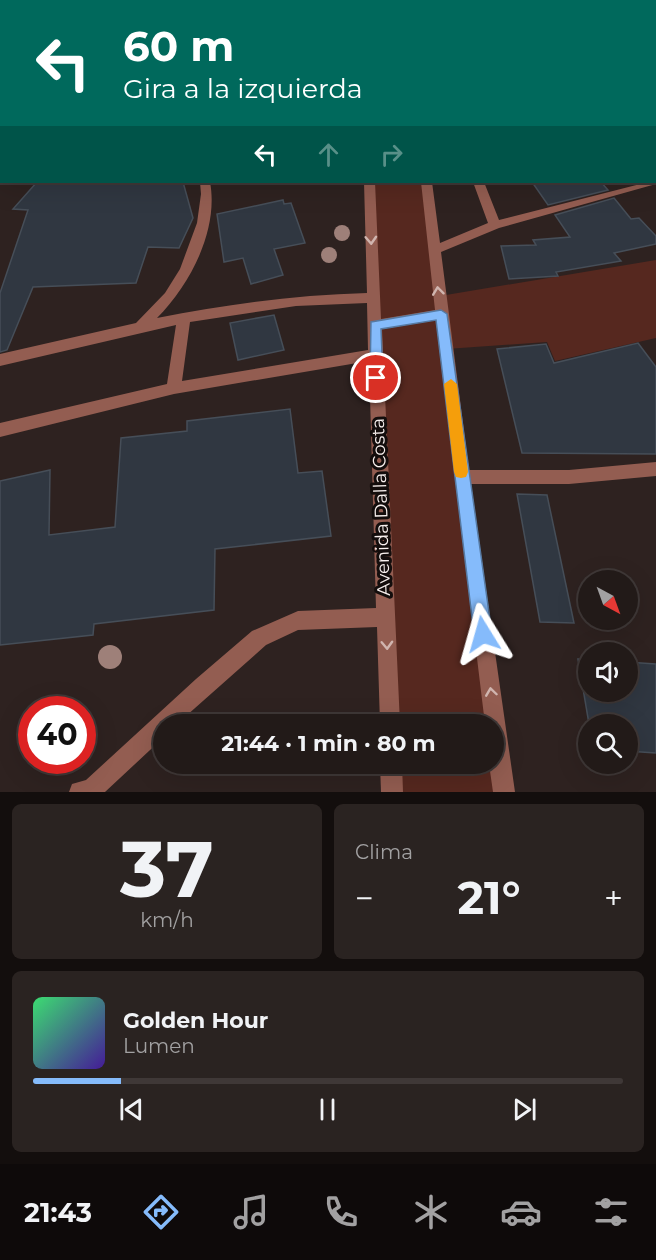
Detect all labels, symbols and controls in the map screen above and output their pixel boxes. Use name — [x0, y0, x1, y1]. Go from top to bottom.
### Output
text: 60 m — [123, 20, 234, 72]
icon: left — [24, 24, 102, 102]
text: Gira a la izquierda — [123, 72, 363, 105]
icon: left — [249, 138, 282, 171]
icon: ahead — [312, 138, 345, 171]
icon: right — [375, 138, 408, 171]
one-way arrow — [365, 235, 378, 244]
one-way arrow — [433, 286, 445, 295]
pin — [350, 352, 401, 403]
icon: arrive — [359, 361, 392, 394]
street label: Avenida Dalla Costa — [367, 418, 395, 596]
north arrow — [578, 570, 638, 630]
map controls — [578, 570, 638, 774]
position arrow — [451, 602, 515, 666]
one-way arrow — [380, 640, 393, 649]
button: sound — [578, 642, 638, 702]
one-way arrow — [485, 688, 497, 697]
speed limit sign: 40 — [18, 696, 96, 774]
button: search — [578, 714, 638, 774]
text: 21:44 · 1 min · 80 m — [221, 730, 436, 757]
text: 37 — [120, 821, 214, 917]
text: Clima — [355, 840, 413, 864]
text: 21° — [457, 870, 521, 925]
text: − — [355, 878, 374, 918]
text: + — [604, 878, 623, 918]
text: km/h — [140, 908, 194, 932]
text: Golden Hour — [123, 1007, 268, 1034]
text: Lumen — [123, 1034, 195, 1058]
icon: previous — [115, 1093, 148, 1126]
icon: pause — [311, 1093, 344, 1126]
icon: next — [508, 1093, 541, 1126]
icon: directions — [140, 1191, 182, 1233]
icon: music — [230, 1191, 272, 1233]
icon: phone — [320, 1191, 362, 1233]
icon: climate — [410, 1191, 452, 1233]
icon: car — [500, 1191, 542, 1233]
icon: filters — [590, 1191, 632, 1233]
text: 21:43 — [24, 1196, 92, 1229]

